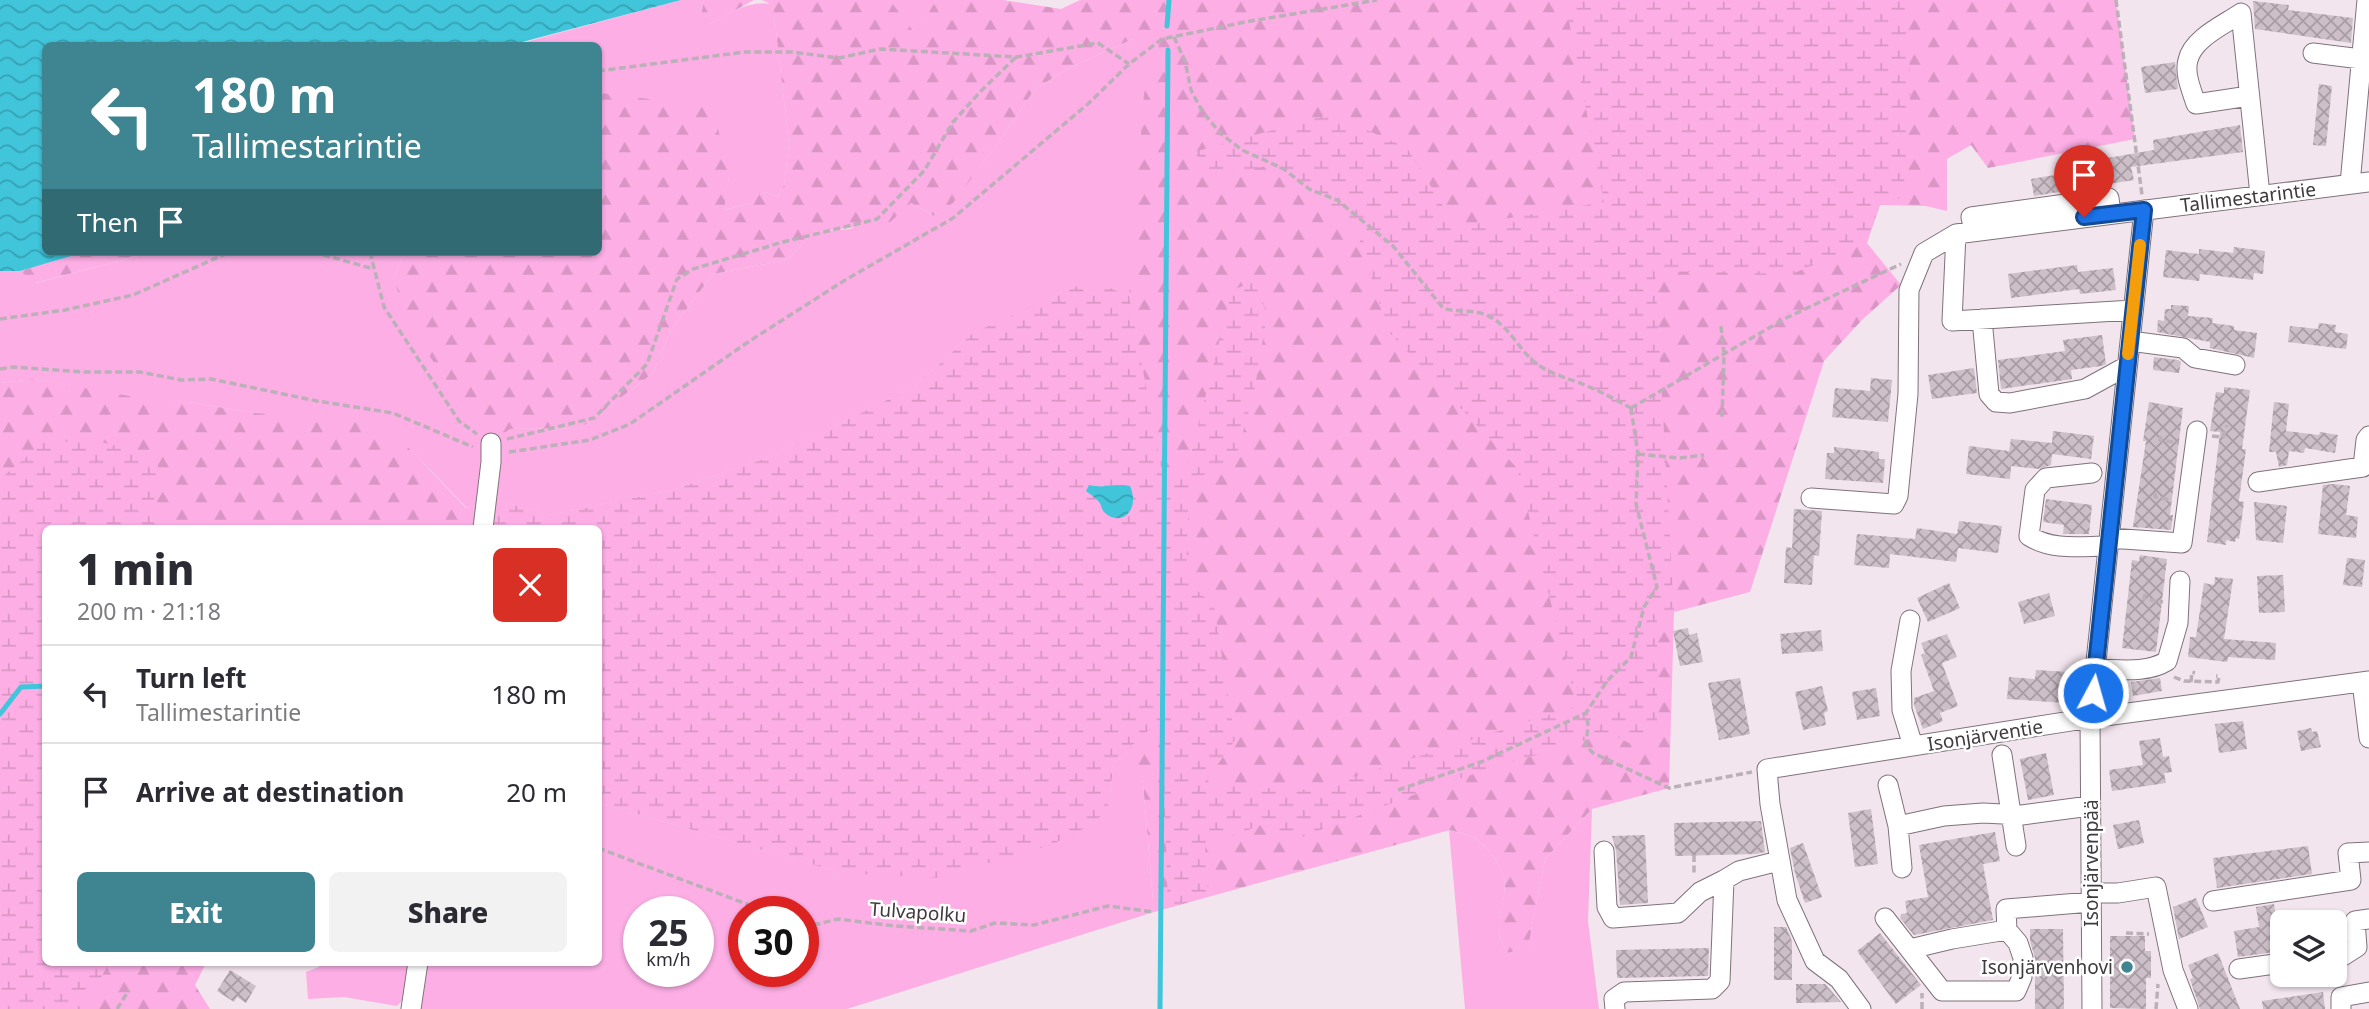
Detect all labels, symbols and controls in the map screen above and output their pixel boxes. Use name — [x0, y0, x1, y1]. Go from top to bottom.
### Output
text: 180 m — [192, 61, 337, 127]
icon: left — [77, 70, 168, 161]
text: Tallimestarintie — [192, 124, 422, 167]
pin — [2054, 145, 2114, 217]
icon: arrive — [2065, 156, 2103, 194]
street label: Tallimestarintie — [2179, 176, 2317, 218]
icon: arrive — [152, 203, 190, 241]
text: Then — [77, 204, 138, 240]
text: 1 min — [77, 540, 194, 597]
button: close — [493, 548, 567, 622]
text: 200 m · 21:18 — [77, 595, 221, 627]
position arrow — [2056, 656, 2130, 730]
text: Turn left — [136, 660, 247, 696]
icon: left — [77, 675, 115, 713]
text: 180 m — [491, 676, 567, 712]
text: Tallimestarintie — [136, 696, 301, 728]
street label: Isonjärventie — [1925, 713, 2045, 757]
icon: arrive — [77, 773, 115, 811]
text: Arrive at destination — [136, 774, 405, 810]
text: 20 m — [506, 774, 567, 810]
street label: Isonjärvenpää — [2078, 799, 2104, 927]
button: Exit — [77, 872, 315, 952]
button: Share — [329, 872, 567, 952]
speed limit sign: 30 — [728, 896, 819, 987]
street label: Tulvapolku — [869, 896, 967, 928]
text: 25 — [648, 909, 689, 956]
map controls — [2270, 910, 2347, 987]
button: layers — [2270, 910, 2347, 987]
text: km/h — [646, 947, 691, 971]
place label: Isonjärvenhovi — [1981, 954, 2113, 980]
marker: Isonjärvenhovi — [2119, 959, 2135, 975]

